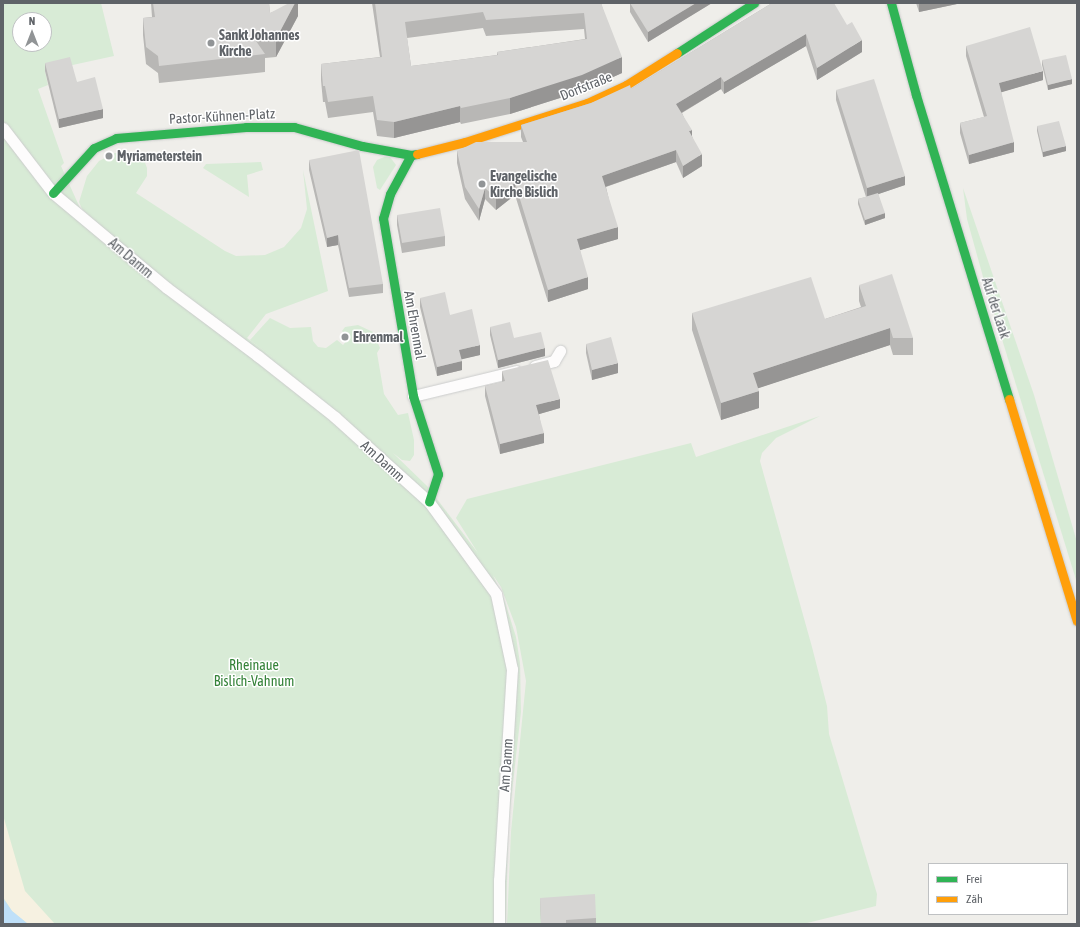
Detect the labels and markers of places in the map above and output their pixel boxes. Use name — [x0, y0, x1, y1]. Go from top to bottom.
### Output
place label: Sankt Johannes Kirche — [219, 27, 300, 60]
marker: Sankt Johannes Kirche — [206, 38, 216, 48]
place label: Myriameterstein — [117, 148, 202, 164]
marker: Myriameterstein — [104, 151, 114, 161]
place label: Evangelische Kirche Bislich — [490, 168, 558, 200]
marker: Evangelische Kirche Bislich — [477, 179, 487, 189]
place label: Ehrenmal — [353, 329, 403, 345]
marker: Ehrenmal — [340, 332, 350, 342]

